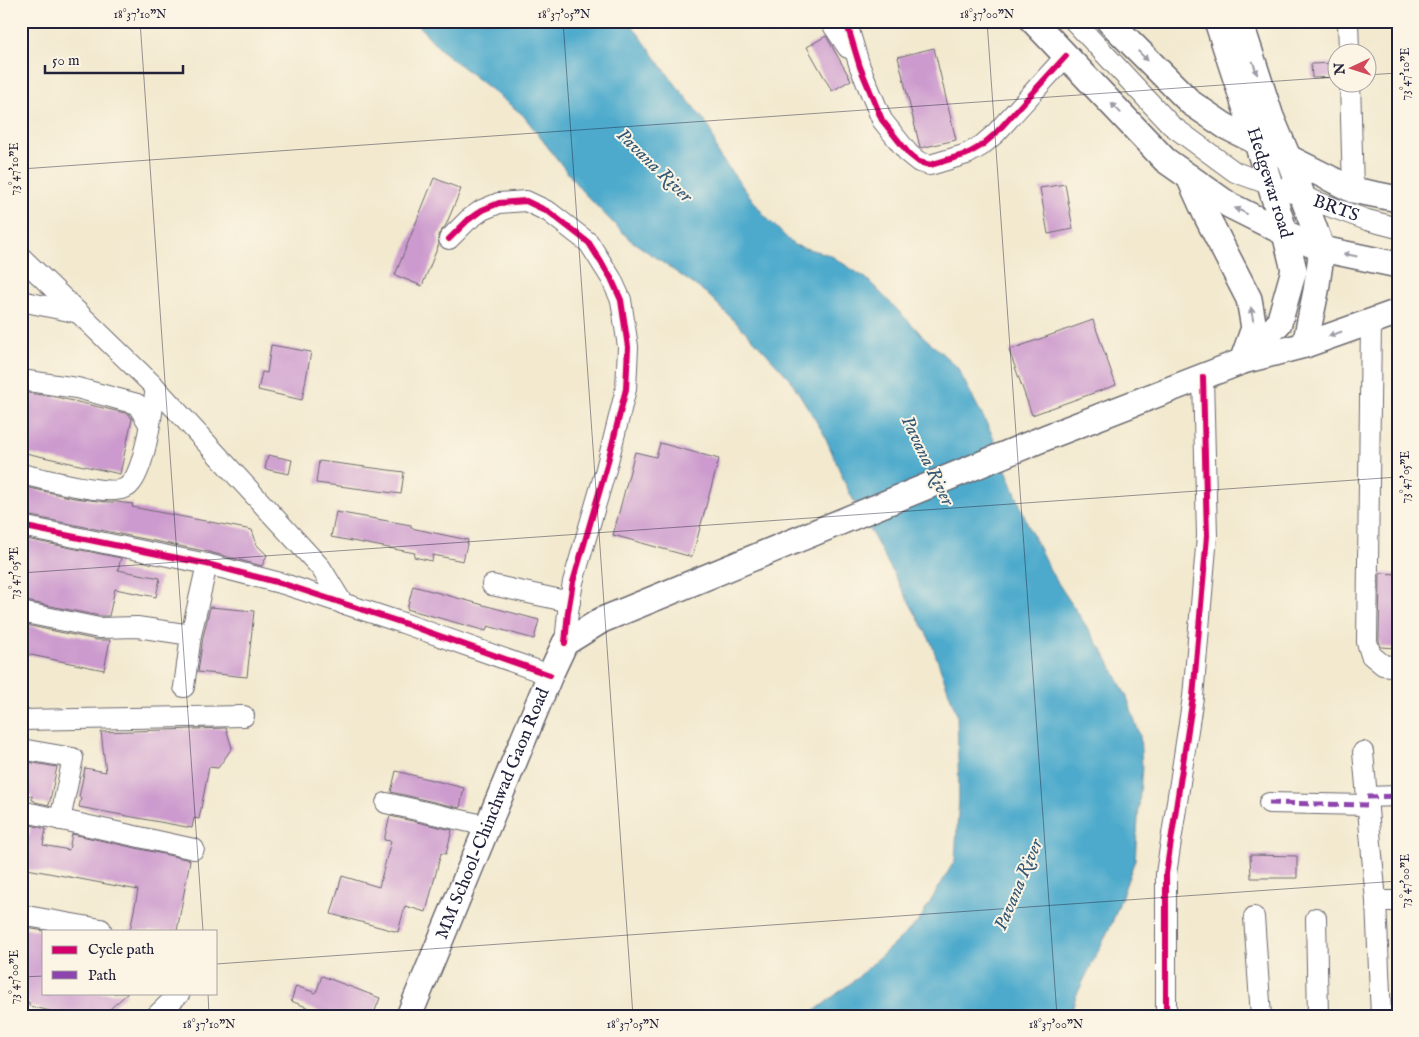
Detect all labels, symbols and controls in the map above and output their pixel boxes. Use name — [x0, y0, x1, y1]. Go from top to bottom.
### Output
text: 18°37'10"N — [113, 7, 167, 22]
text: 18°37'05"N — [538, 7, 591, 22]
text: 18°37'00"N — [960, 7, 1015, 22]
scale bar — [45, 42, 182, 74]
north arrow — [1326, 42, 1376, 92]
text: 73°47'10"E — [1398, 48, 1413, 100]
one-way arrow — [1137, 50, 1149, 62]
text: 50 m — [52, 51, 80, 70]
one-way arrow — [1252, 60, 1259, 75]
text: N — [1331, 62, 1349, 77]
one-way arrow — [1110, 103, 1122, 115]
water label: Pavana River — [611, 124, 698, 209]
street label: Hedgewar road — [1241, 124, 1297, 241]
text: 73°47'10"E — [7, 143, 22, 195]
street label: BRTS — [1310, 190, 1362, 228]
one-way arrow — [1234, 207, 1248, 215]
one-way arrow — [1342, 251, 1358, 259]
one-way arrow — [1247, 306, 1255, 322]
one-way arrow — [1327, 330, 1342, 338]
water label: Pavana River — [895, 412, 960, 511]
text: 73°47'05"E — [1398, 451, 1413, 503]
text: 73°47'05"E — [7, 547, 22, 599]
street label: MM School-Chinchwad Gaon Road — [430, 684, 555, 943]
water label: Pavana River — [989, 834, 1050, 934]
text: 73°47'00"E — [1398, 854, 1413, 908]
legend — [42, 930, 218, 994]
text: Cycle path — [88, 940, 154, 959]
text: 73°47'00"E — [7, 950, 22, 1004]
text: Path — [88, 966, 116, 985]
text: 18°37'10"N — [182, 1017, 236, 1032]
text: 18°37'05"N — [607, 1017, 660, 1032]
text: 18°37'00"N — [1029, 1017, 1084, 1032]

